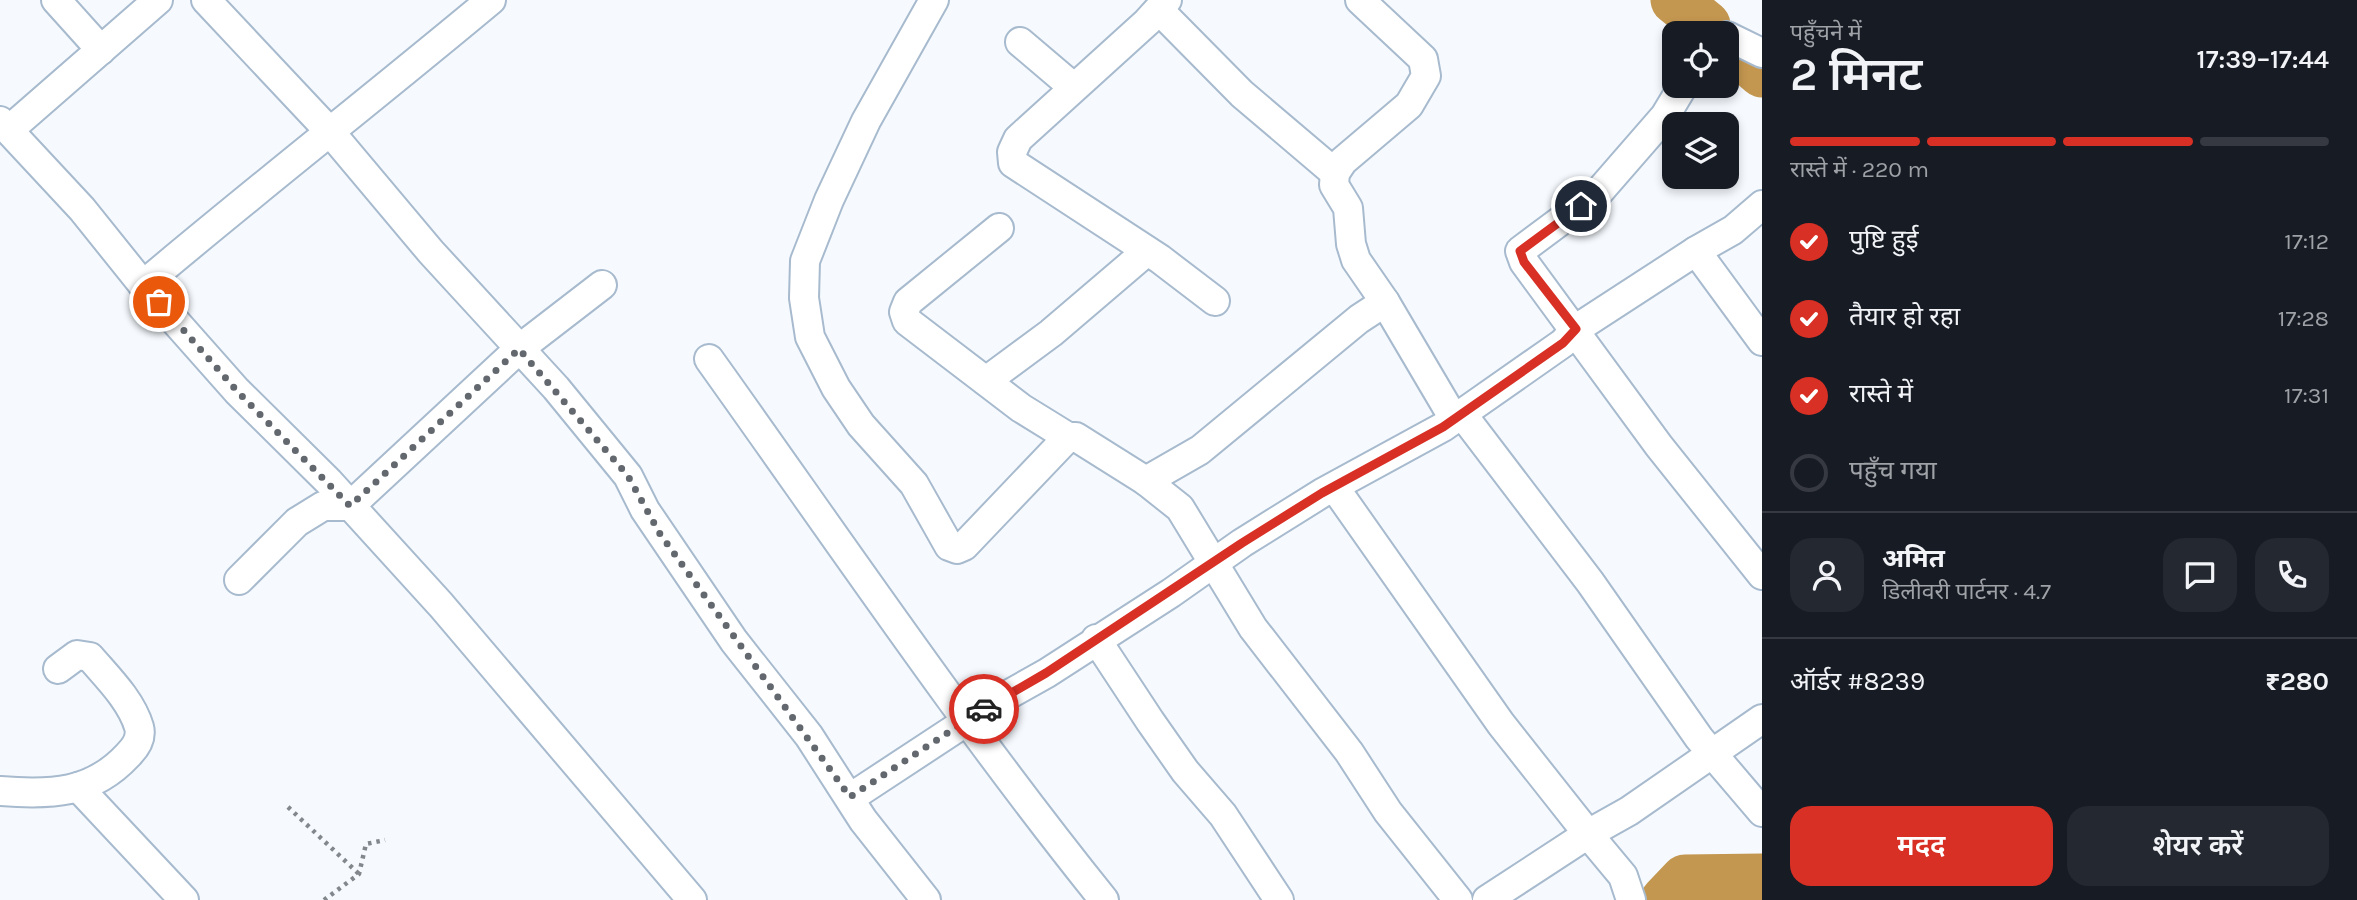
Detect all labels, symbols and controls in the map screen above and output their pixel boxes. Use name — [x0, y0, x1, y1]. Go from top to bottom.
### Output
text: पहुँचने में — [1790, 19, 1862, 46]
map controls — [1662, 21, 1739, 189]
button: locate — [1662, 21, 1739, 98]
text: 17:39–17:44 — [2197, 44, 2329, 75]
text: 2 मिनट — [1790, 48, 1922, 102]
button: layers — [1662, 112, 1739, 189]
text: रास्ते में · 220 m — [1790, 156, 1929, 183]
pin — [1551, 176, 1611, 236]
icon: home — [1562, 187, 1600, 225]
icon: check — [1790, 223, 1828, 261]
text: पुष्टि हुई — [1849, 224, 1918, 255]
text: 17:12 — [2284, 228, 2329, 255]
pin — [129, 272, 189, 332]
icon: bag — [140, 283, 178, 321]
icon: check — [1790, 300, 1828, 338]
text: तैयार हो रहा — [1849, 301, 1960, 332]
text: 17:28 — [2278, 305, 2329, 332]
icon: check — [1790, 377, 1828, 415]
text: रास्ते में — [1849, 378, 1913, 409]
text: 17:31 — [2284, 382, 2329, 409]
text: पहुँच गया — [1849, 455, 1937, 486]
button: person — [1790, 538, 1864, 612]
button: chat — [2163, 538, 2237, 612]
button: phone — [2255, 538, 2329, 612]
text: अमित — [1882, 543, 1945, 574]
text: डिलीवरी पार्टनर · 4.7 — [1882, 578, 2051, 605]
text: ऑर्डर #8239 — [1790, 666, 1925, 697]
text: ₹280 — [2265, 666, 2329, 697]
courier — [949, 674, 1019, 744]
icon: car — [965, 690, 1003, 728]
button: मदद — [1790, 806, 2053, 886]
button: शेयर करें — [2067, 806, 2329, 886]

